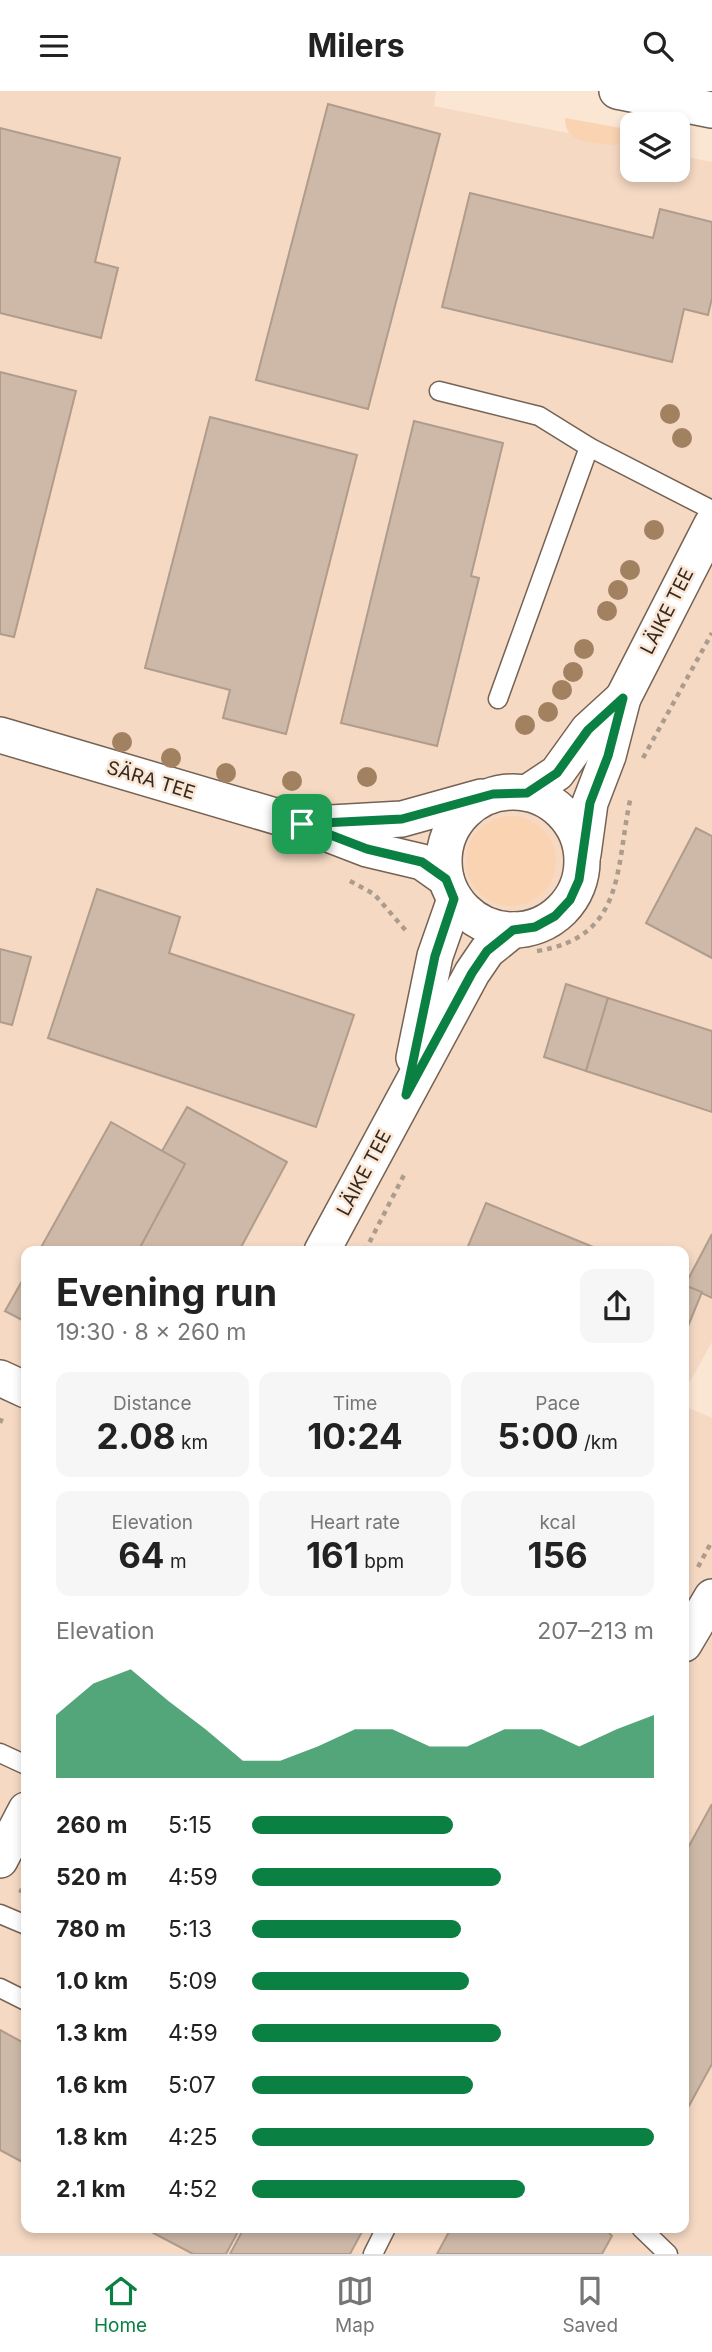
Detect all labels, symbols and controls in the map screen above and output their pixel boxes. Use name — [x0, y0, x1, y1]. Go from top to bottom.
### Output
text: Milers — [307, 26, 405, 65]
icon: menu — [35, 27, 73, 65]
icon: search — [639, 27, 677, 65]
map controls — [620, 112, 690, 182]
button: layers — [620, 112, 690, 182]
street label: LÄIKE TEE — [636, 564, 698, 658]
street label: SÄRA TEE — [104, 756, 198, 804]
pin — [272, 794, 332, 854]
icon: arrive — [283, 805, 321, 843]
street label: LÄIKE TEE — [332, 1126, 396, 1220]
text: Evening run — [56, 1269, 277, 1315]
button: share — [580, 1269, 654, 1343]
text: 19:30 · 8 × 260 m — [56, 1318, 246, 1346]
text: Distance — [113, 1392, 192, 1415]
text: Time — [333, 1392, 377, 1415]
text: Pace — [535, 1392, 580, 1415]
text: 2.08 — [97, 1415, 176, 1457]
text: 10:24 — [307, 1415, 403, 1457]
text: 5:00 — [497, 1415, 579, 1457]
text: km — [176, 1431, 208, 1454]
text: /km — [579, 1431, 618, 1454]
text: Elevation — [112, 1511, 193, 1534]
text: Heart rate — [310, 1511, 400, 1534]
text: kcal — [540, 1511, 576, 1534]
text: 64 — [118, 1534, 165, 1576]
text: 161 — [306, 1534, 359, 1576]
text: 156 — [528, 1534, 588, 1576]
text: m — [165, 1550, 187, 1573]
text: bpm — [359, 1550, 404, 1573]
text: Elevation — [56, 1617, 155, 1645]
text: 207–213 m — [537, 1617, 654, 1645]
text: 260 m — [56, 1811, 127, 1839]
text: 5:15 — [168, 1811, 212, 1839]
text: 520 m — [56, 1863, 127, 1891]
text: 4:59 — [168, 1863, 218, 1891]
text: 780 m — [56, 1915, 126, 1943]
text: 5:13 — [168, 1915, 212, 1943]
text: 1.0 km — [56, 1967, 128, 1995]
text: 5:09 — [168, 1967, 217, 1995]
text: 1.3 km — [56, 2019, 128, 2047]
text: 4:59 — [168, 2019, 218, 2047]
text: 1.6 km — [56, 2071, 128, 2099]
text: 5:07 — [168, 2071, 216, 2099]
text: 1.8 km — [56, 2123, 128, 2151]
text: 4:25 — [168, 2123, 218, 2151]
text: 2.1 km — [56, 2175, 126, 2203]
text: 4:52 — [168, 2175, 218, 2203]
tab: Home — [94, 2272, 147, 2337]
tab: Map — [335, 2272, 375, 2337]
tab: Saved — [562, 2272, 618, 2337]

